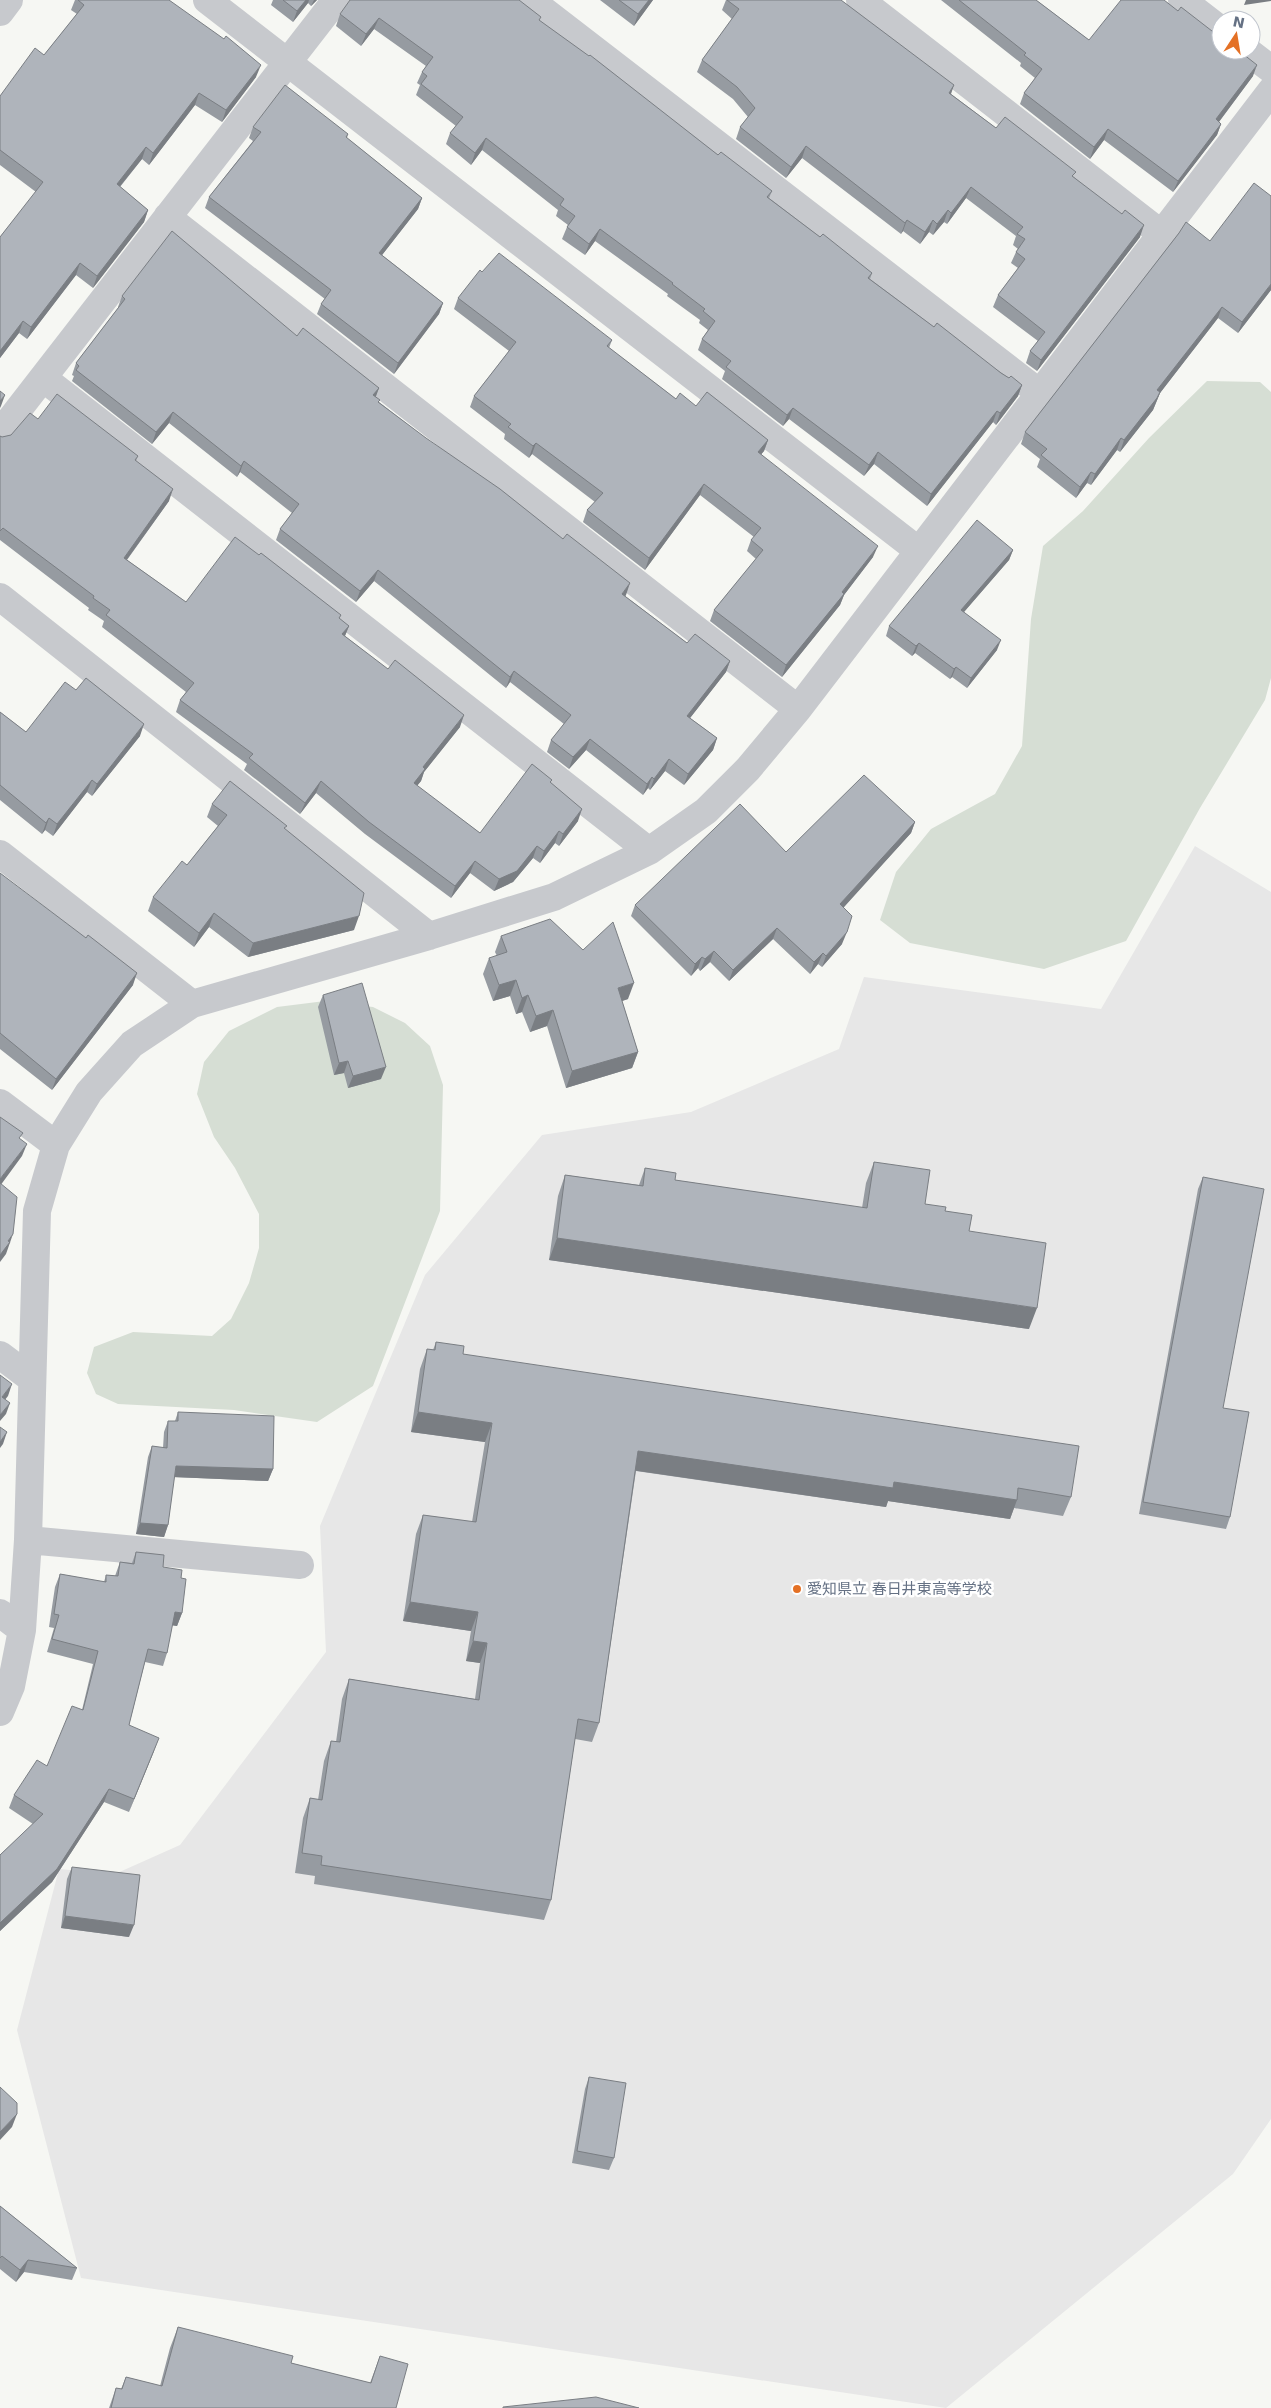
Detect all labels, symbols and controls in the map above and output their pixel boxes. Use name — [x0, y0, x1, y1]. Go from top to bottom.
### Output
north arrow — [1211, 10, 1261, 60]
text: N — [1231, 13, 1246, 31]
place label: 愛知県立 春日井東高等学校 — [807, 1580, 992, 1598]
marker: 愛知県立 春日井東高等学校 — [791, 1583, 803, 1595]

